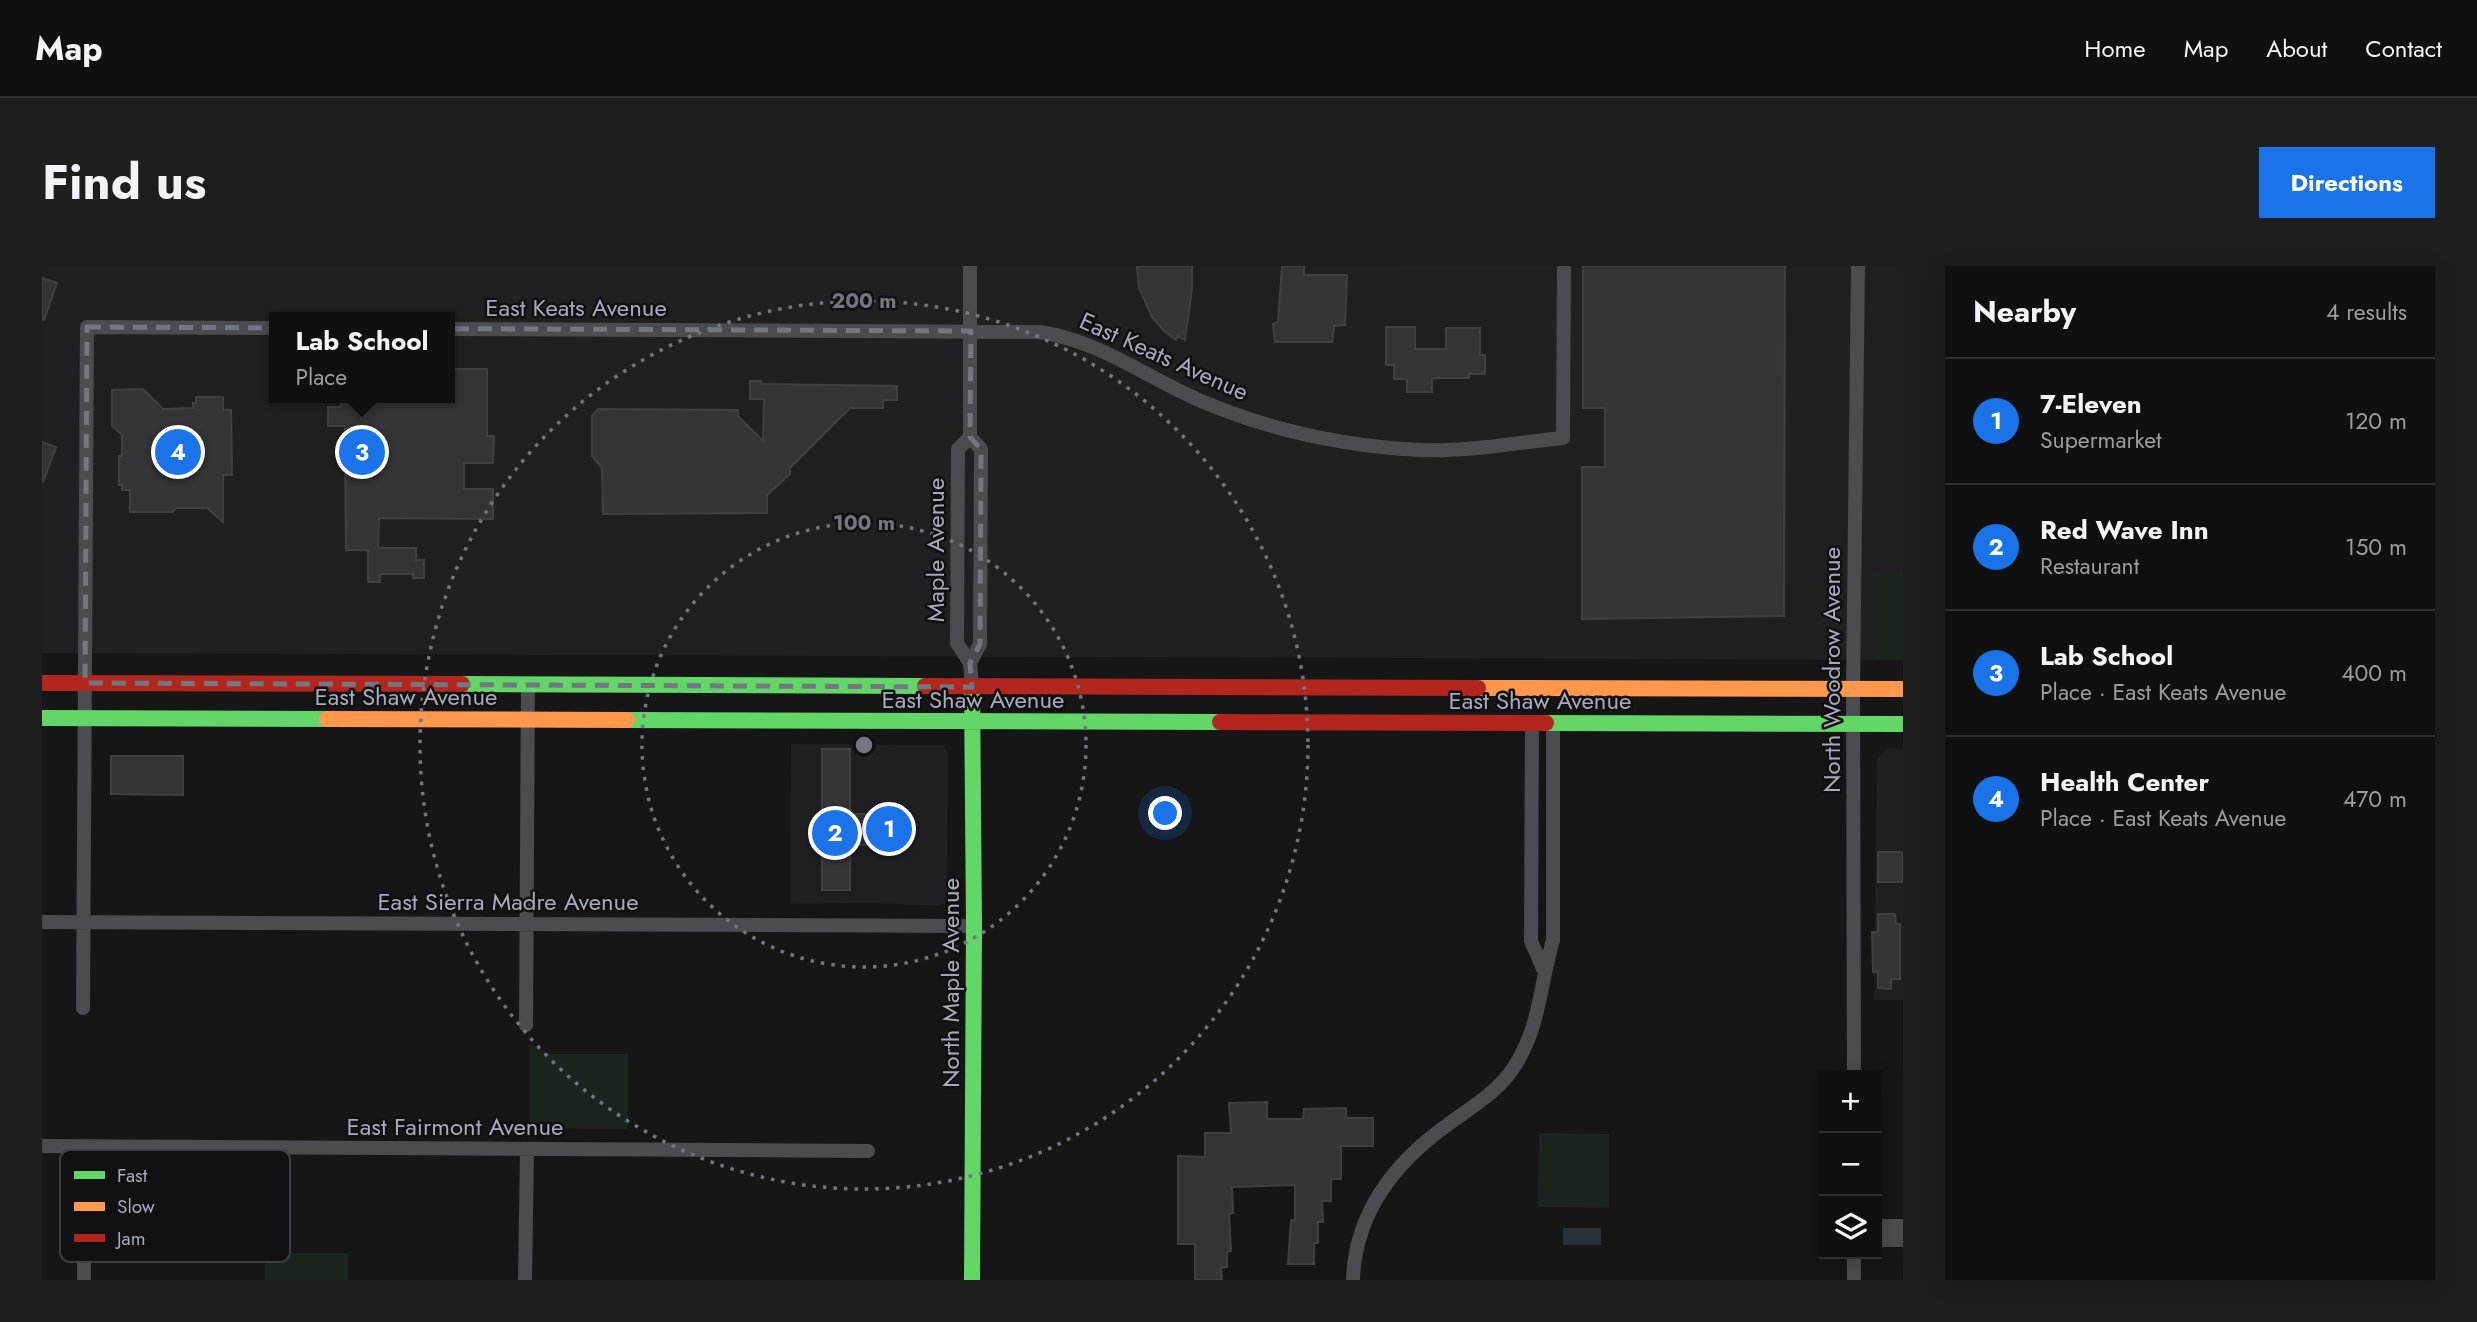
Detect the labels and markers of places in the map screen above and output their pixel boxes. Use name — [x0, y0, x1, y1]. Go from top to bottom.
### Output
pin: 4 — [155, 426, 201, 478]
pin: 3 — [339, 426, 385, 478]
centre of rings — [852, 733, 876, 757]
pin: 1 — [866, 803, 912, 855]
pin: 2 — [812, 807, 858, 859]

